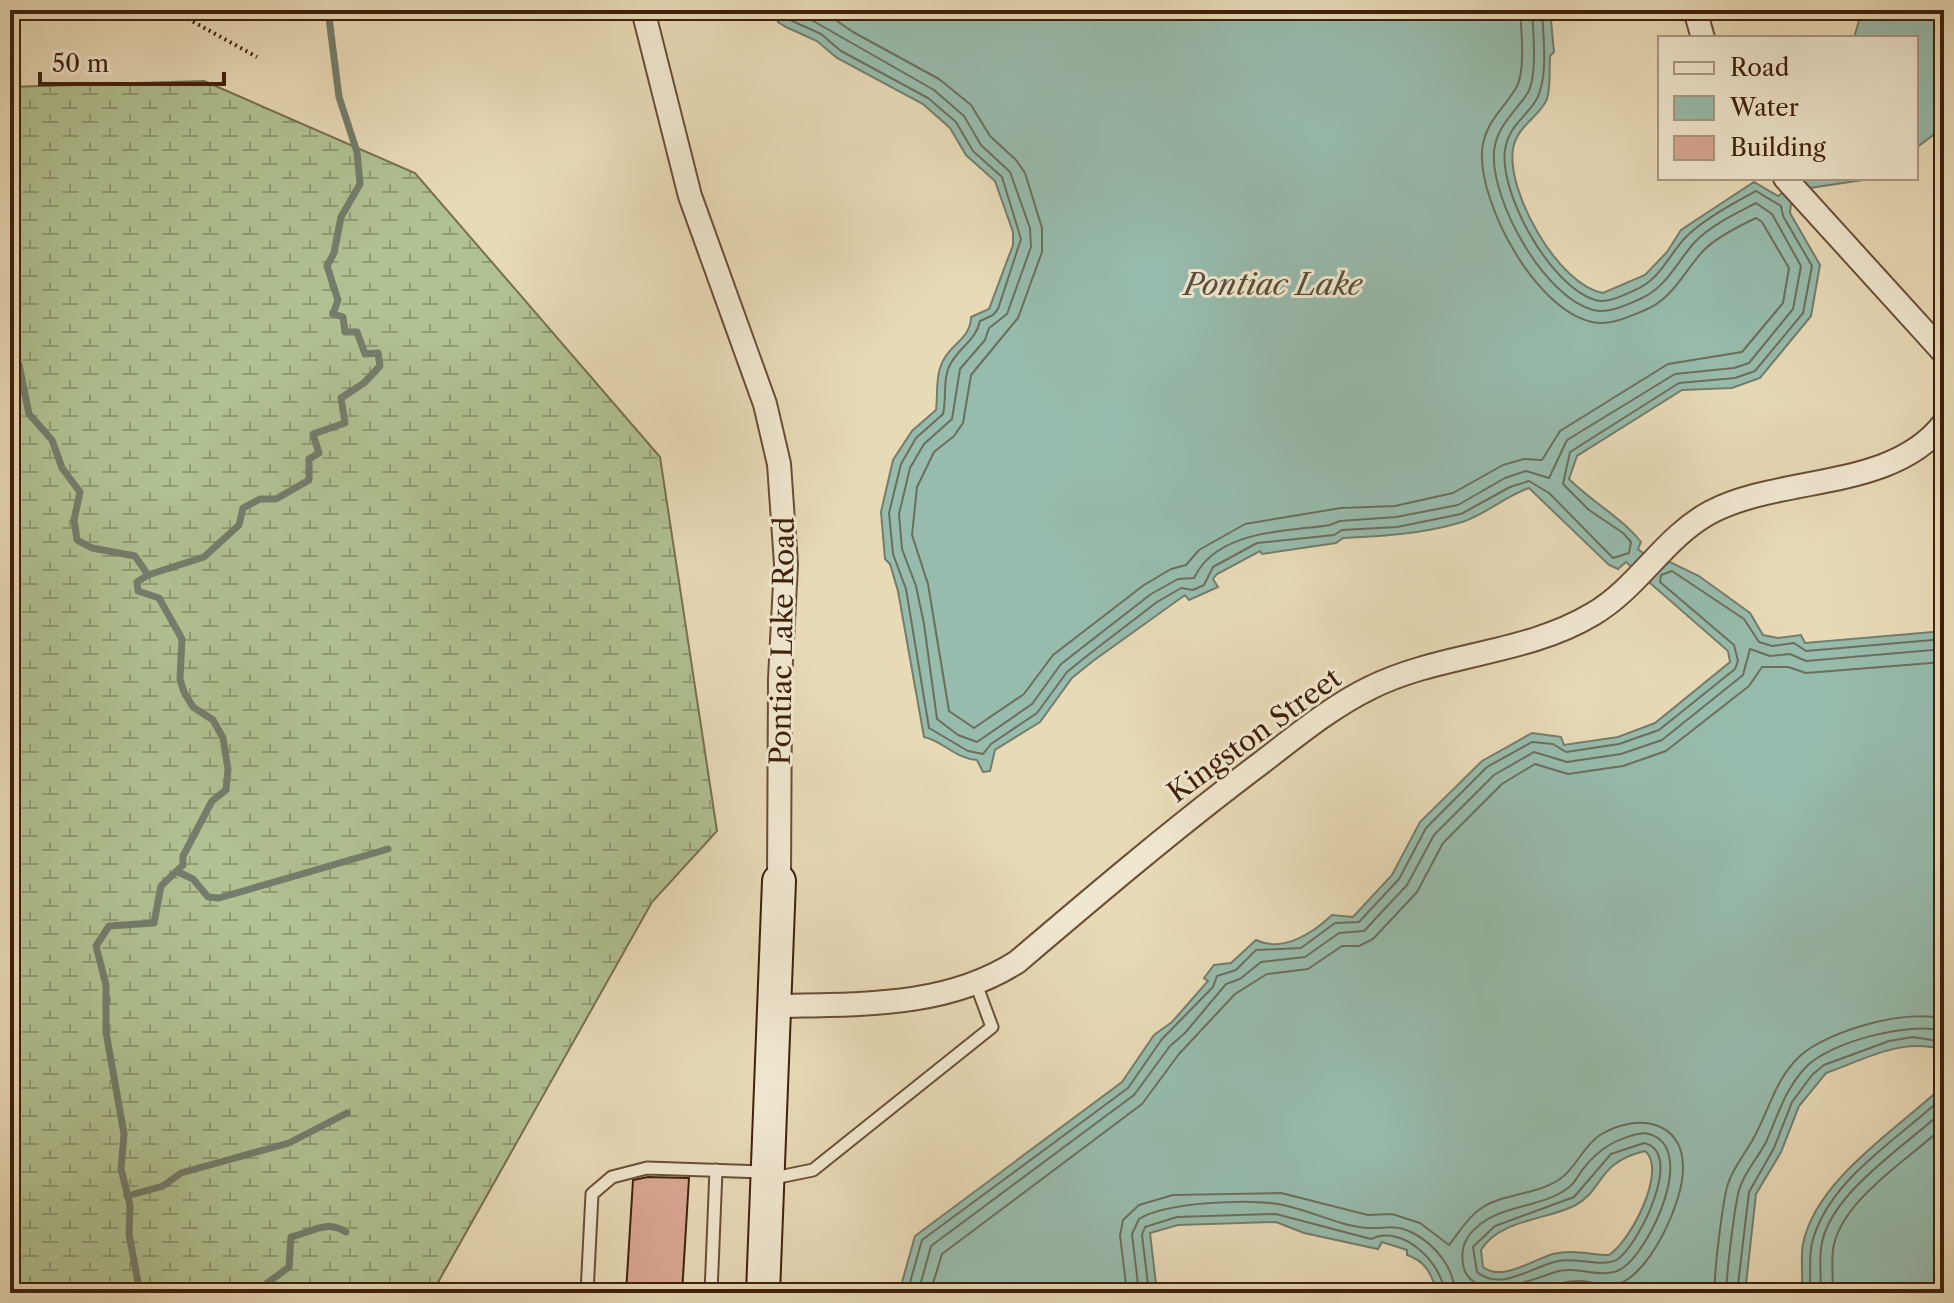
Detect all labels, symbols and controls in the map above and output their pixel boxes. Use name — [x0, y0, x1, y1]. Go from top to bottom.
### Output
scale bar — [40, 36, 224, 86]
legend — [1658, 36, 1918, 180]
text: 50 m — [52, 49, 109, 78]
text: Road — [1730, 53, 1790, 82]
text: Water — [1729, 93, 1799, 122]
text: Building — [1730, 133, 1826, 162]
water label: Pontiac Lake — [1182, 266, 1364, 303]
street label: Pontiac Lake Road — [763, 517, 801, 765]
street label: Kingston Street — [1161, 661, 1347, 809]

